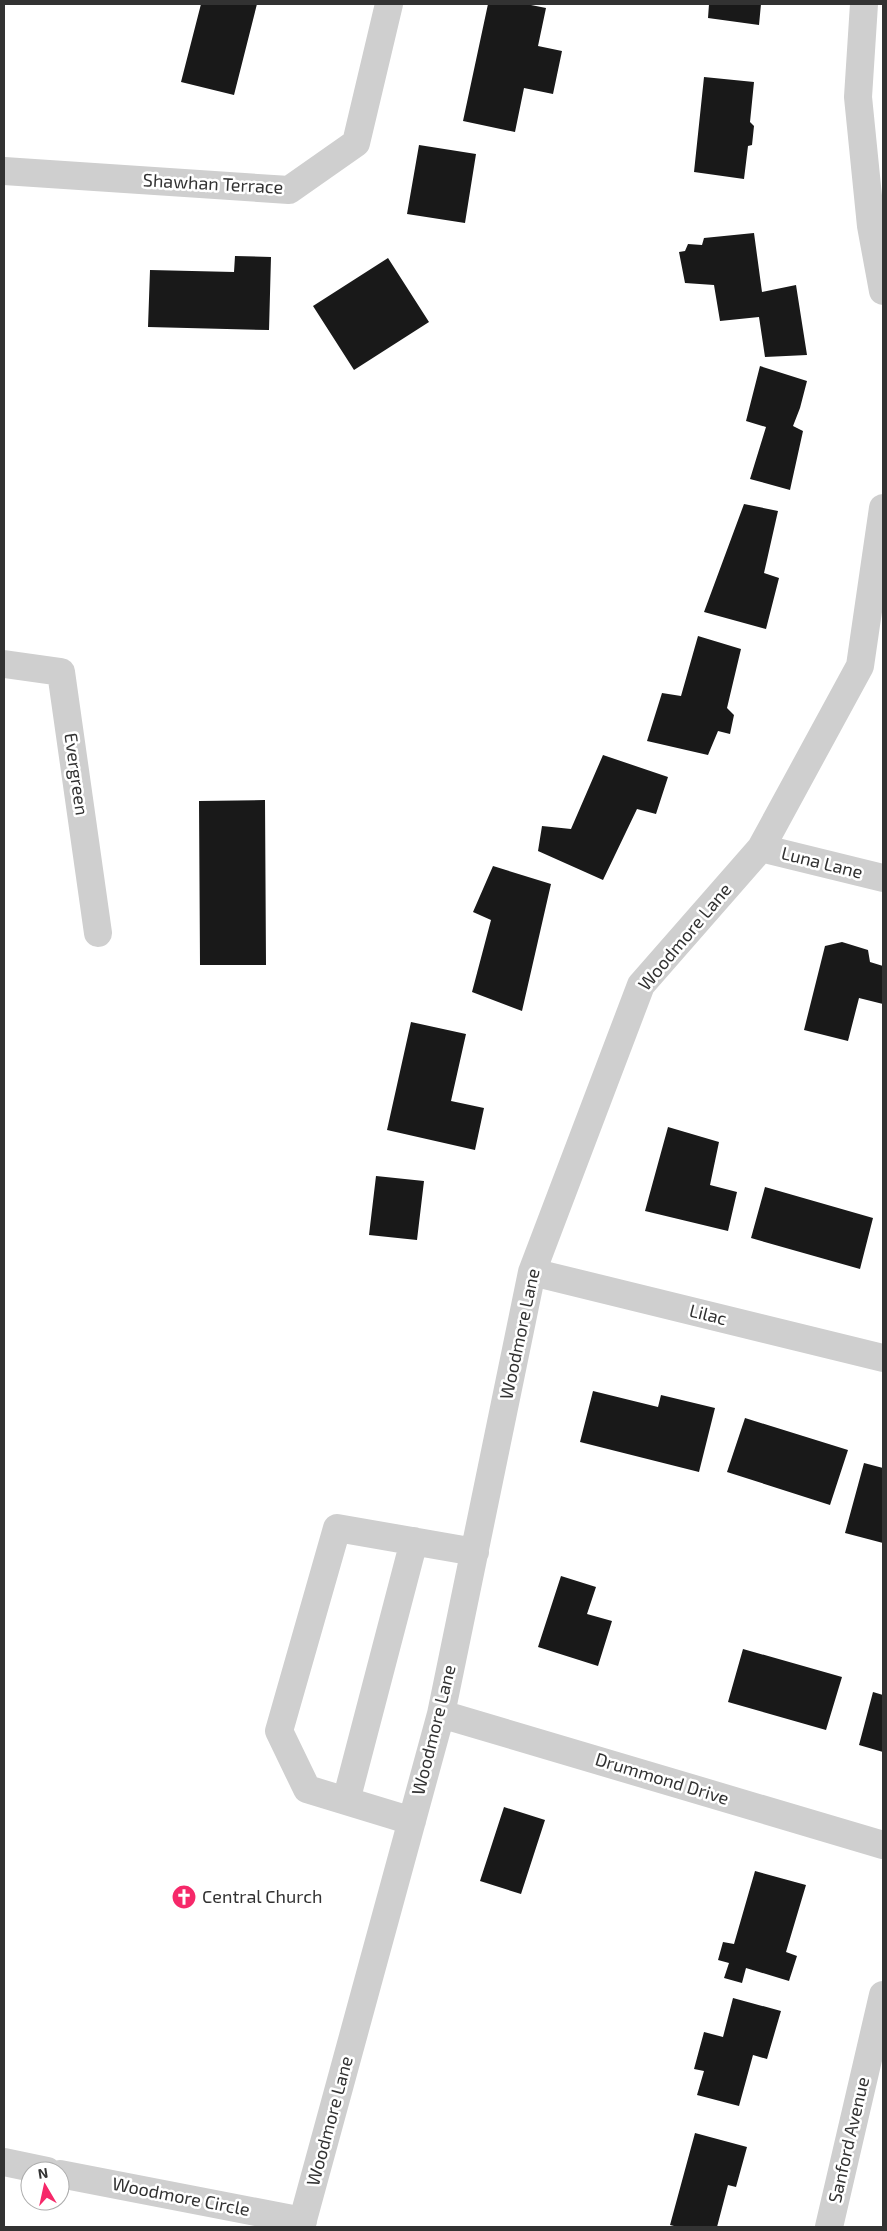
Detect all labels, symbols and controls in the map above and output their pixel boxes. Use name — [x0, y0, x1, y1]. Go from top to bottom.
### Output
street label: Shawhan Terrace — [142, 168, 284, 198]
street label: Evergreen — [60, 731, 94, 817]
street label: Luna Lane — [779, 841, 865, 883]
street label: Woodmore Lane — [633, 878, 736, 995]
street label: Woodmore Lane — [494, 1266, 544, 1401]
street label: Lilac — [687, 1299, 729, 1329]
street label: Woodmore Lane — [406, 1662, 460, 1797]
street label: Drummond Drive — [593, 1747, 732, 1809]
church icon: Central Church — [171, 1884, 197, 1910]
place label: Central Church — [202, 1885, 322, 1907]
street label: Woodmore Lane — [301, 2053, 357, 2188]
street label: Sanford Avenue — [823, 2075, 873, 2205]
north arrow — [20, 2161, 70, 2211]
text: N — [37, 2163, 49, 2182]
street label: Woodmore Circle — [111, 2172, 252, 2220]

